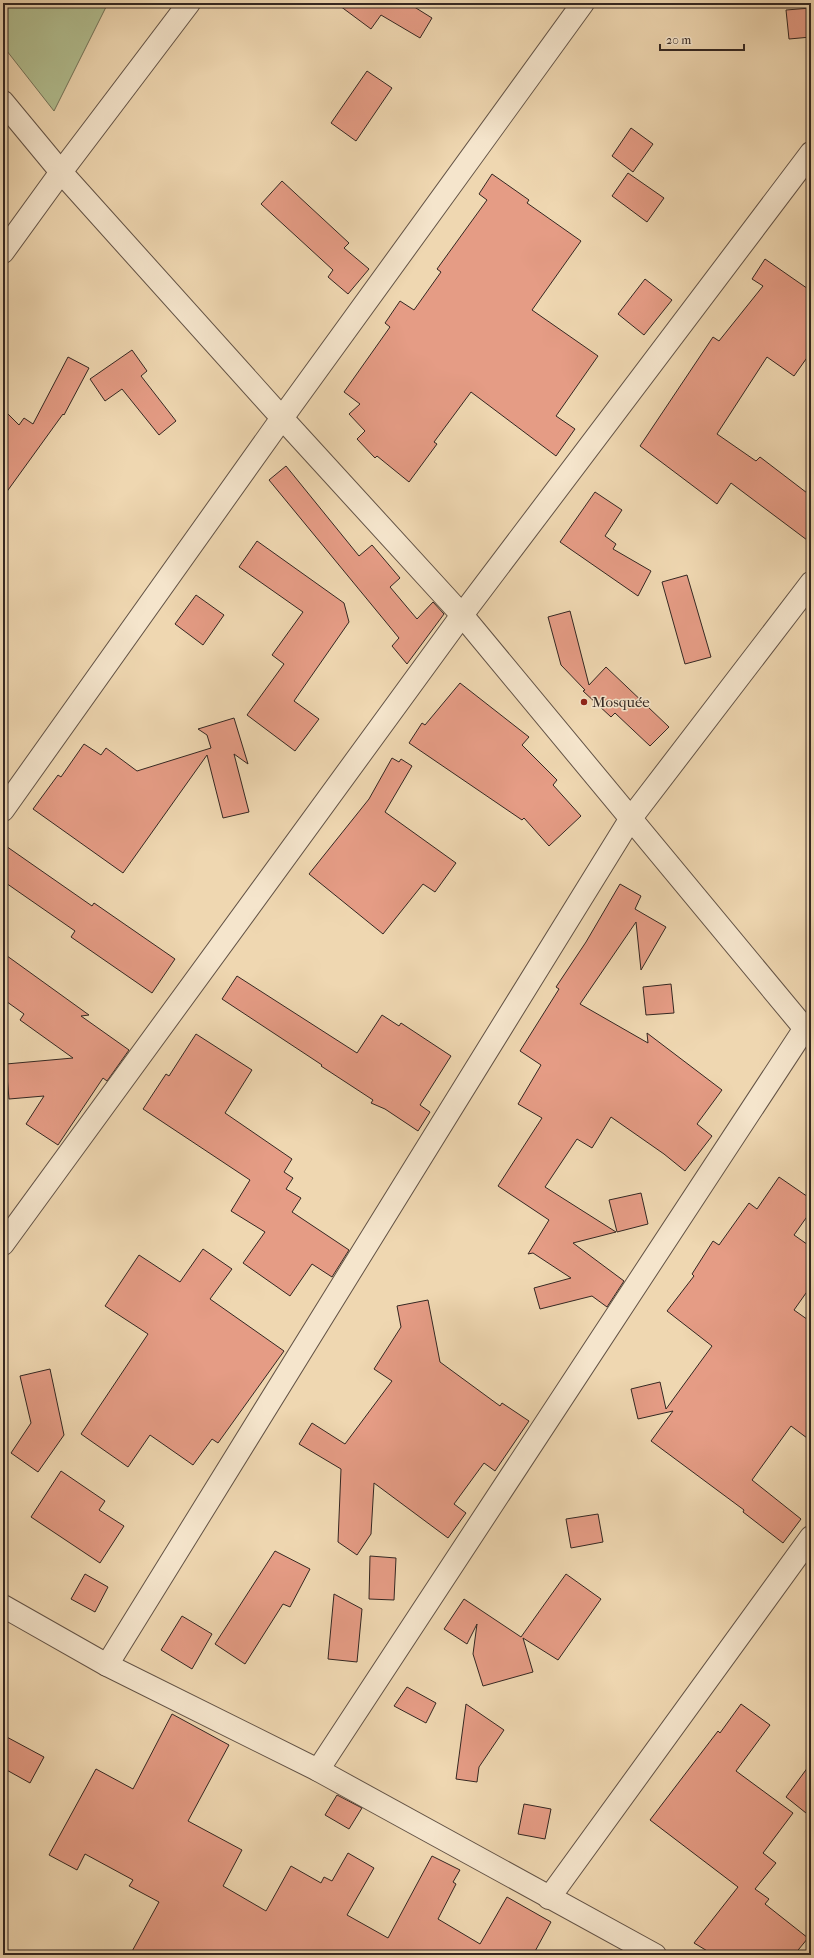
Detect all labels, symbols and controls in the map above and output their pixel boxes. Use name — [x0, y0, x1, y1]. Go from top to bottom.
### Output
scale bar — [660, 26, 744, 52]
text: 20 m — [666, 33, 691, 47]
place label: Mosquée — [592, 693, 650, 711]
marker: Mosquée — [579, 697, 589, 707]

